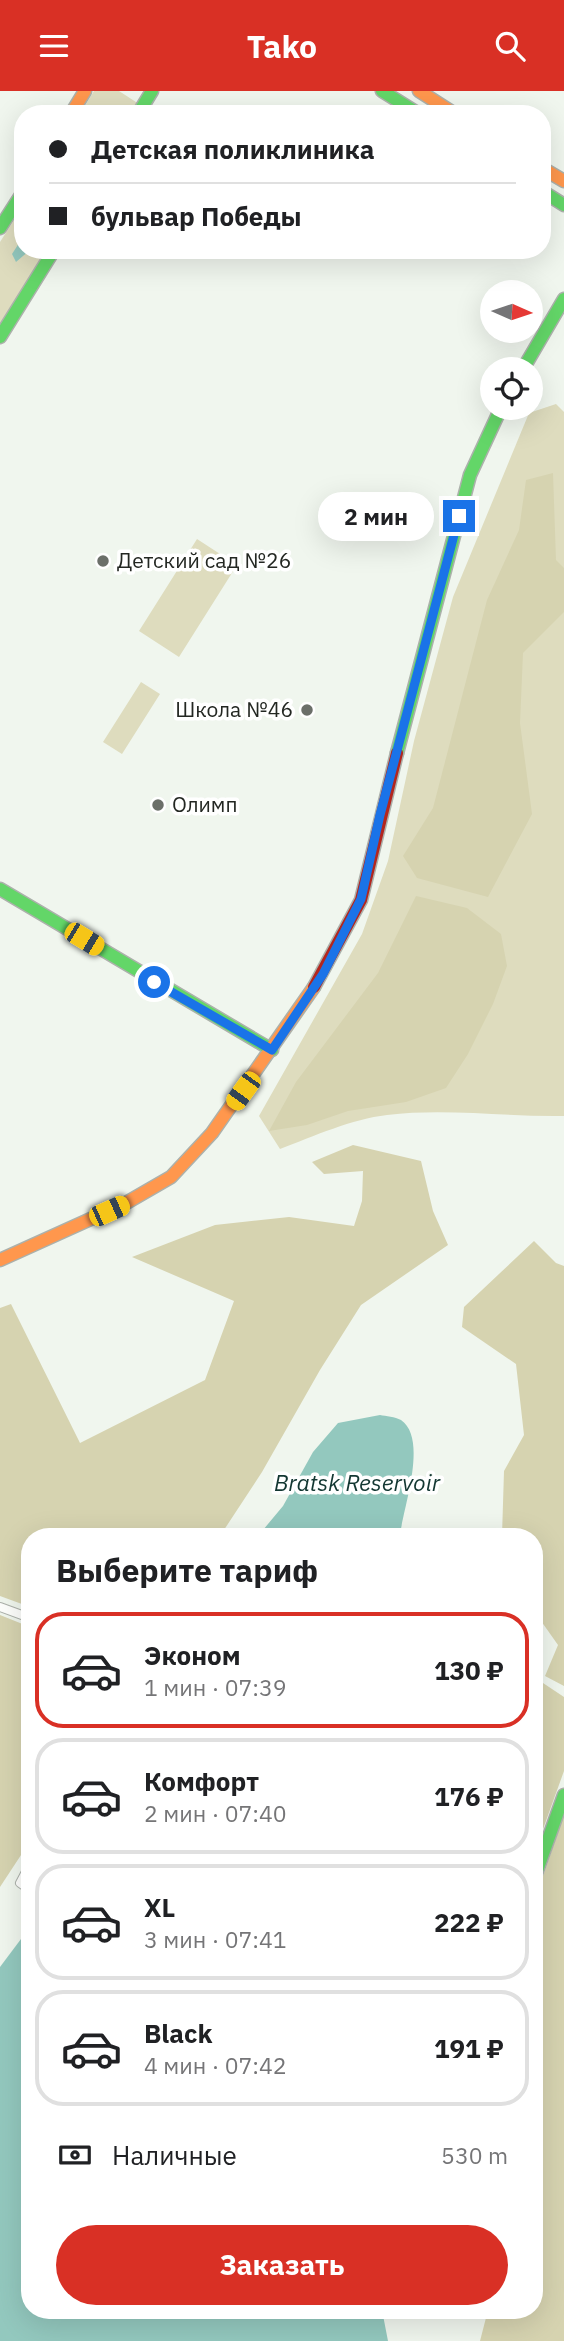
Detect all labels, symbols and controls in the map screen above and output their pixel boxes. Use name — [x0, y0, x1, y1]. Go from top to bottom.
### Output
text: Tako — [247, 25, 317, 67]
icon: menu — [35, 27, 73, 65]
icon: search — [491, 27, 529, 65]
text: Детская поликлиника — [91, 132, 374, 166]
text: бульвар Победы — [91, 199, 302, 233]
north arrow — [480, 280, 542, 343]
map controls — [480, 280, 543, 420]
button: locate — [480, 357, 543, 420]
callout: 2 мин — [319, 491, 434, 541]
route end — [443, 500, 475, 532]
text: 2 мин — [344, 501, 408, 531]
place label: Детский сад №26 — [117, 546, 291, 574]
marker: Детский сад №26 — [95, 553, 111, 569]
place label: Школа №46 — [175, 695, 293, 723]
marker: Школа №46 — [299, 702, 315, 718]
place label: Олимп — [172, 790, 238, 818]
marker: Олимп — [150, 797, 166, 813]
car — [61, 919, 108, 959]
route start — [138, 966, 170, 998]
car — [223, 1068, 264, 1114]
car — [86, 1193, 133, 1229]
water label: Bratsk Reservoir — [274, 1467, 441, 1497]
text: Выберите тариф — [56, 1549, 318, 1591]
text: Эконом — [144, 1638, 241, 1672]
icon: car — [60, 1639, 123, 1702]
text: 130 ₽ — [434, 1653, 504, 1687]
text: 1 мин · 07:39 — [144, 1672, 287, 1702]
text: Комфорт — [144, 1764, 259, 1798]
icon: car — [60, 1765, 123, 1828]
text: 176 ₽ — [434, 1779, 504, 1813]
text: 2 мин · 07:40 — [144, 1798, 287, 1828]
text: XL — [144, 1890, 175, 1924]
icon: car — [60, 1891, 123, 1954]
text: 222 ₽ — [434, 1905, 504, 1939]
text: 3 мин · 07:41 — [144, 1924, 287, 1954]
text: Black — [144, 2016, 212, 2050]
icon: car — [60, 2017, 123, 2080]
text: 191 ₽ — [434, 2031, 504, 2065]
text: 4 мин · 07:42 — [144, 2050, 287, 2080]
icon: cash — [56, 2136, 94, 2174]
text: Наличные — [112, 2138, 237, 2172]
text: 530 m — [441, 2140, 508, 2170]
button: Заказать — [56, 2225, 508, 2305]

